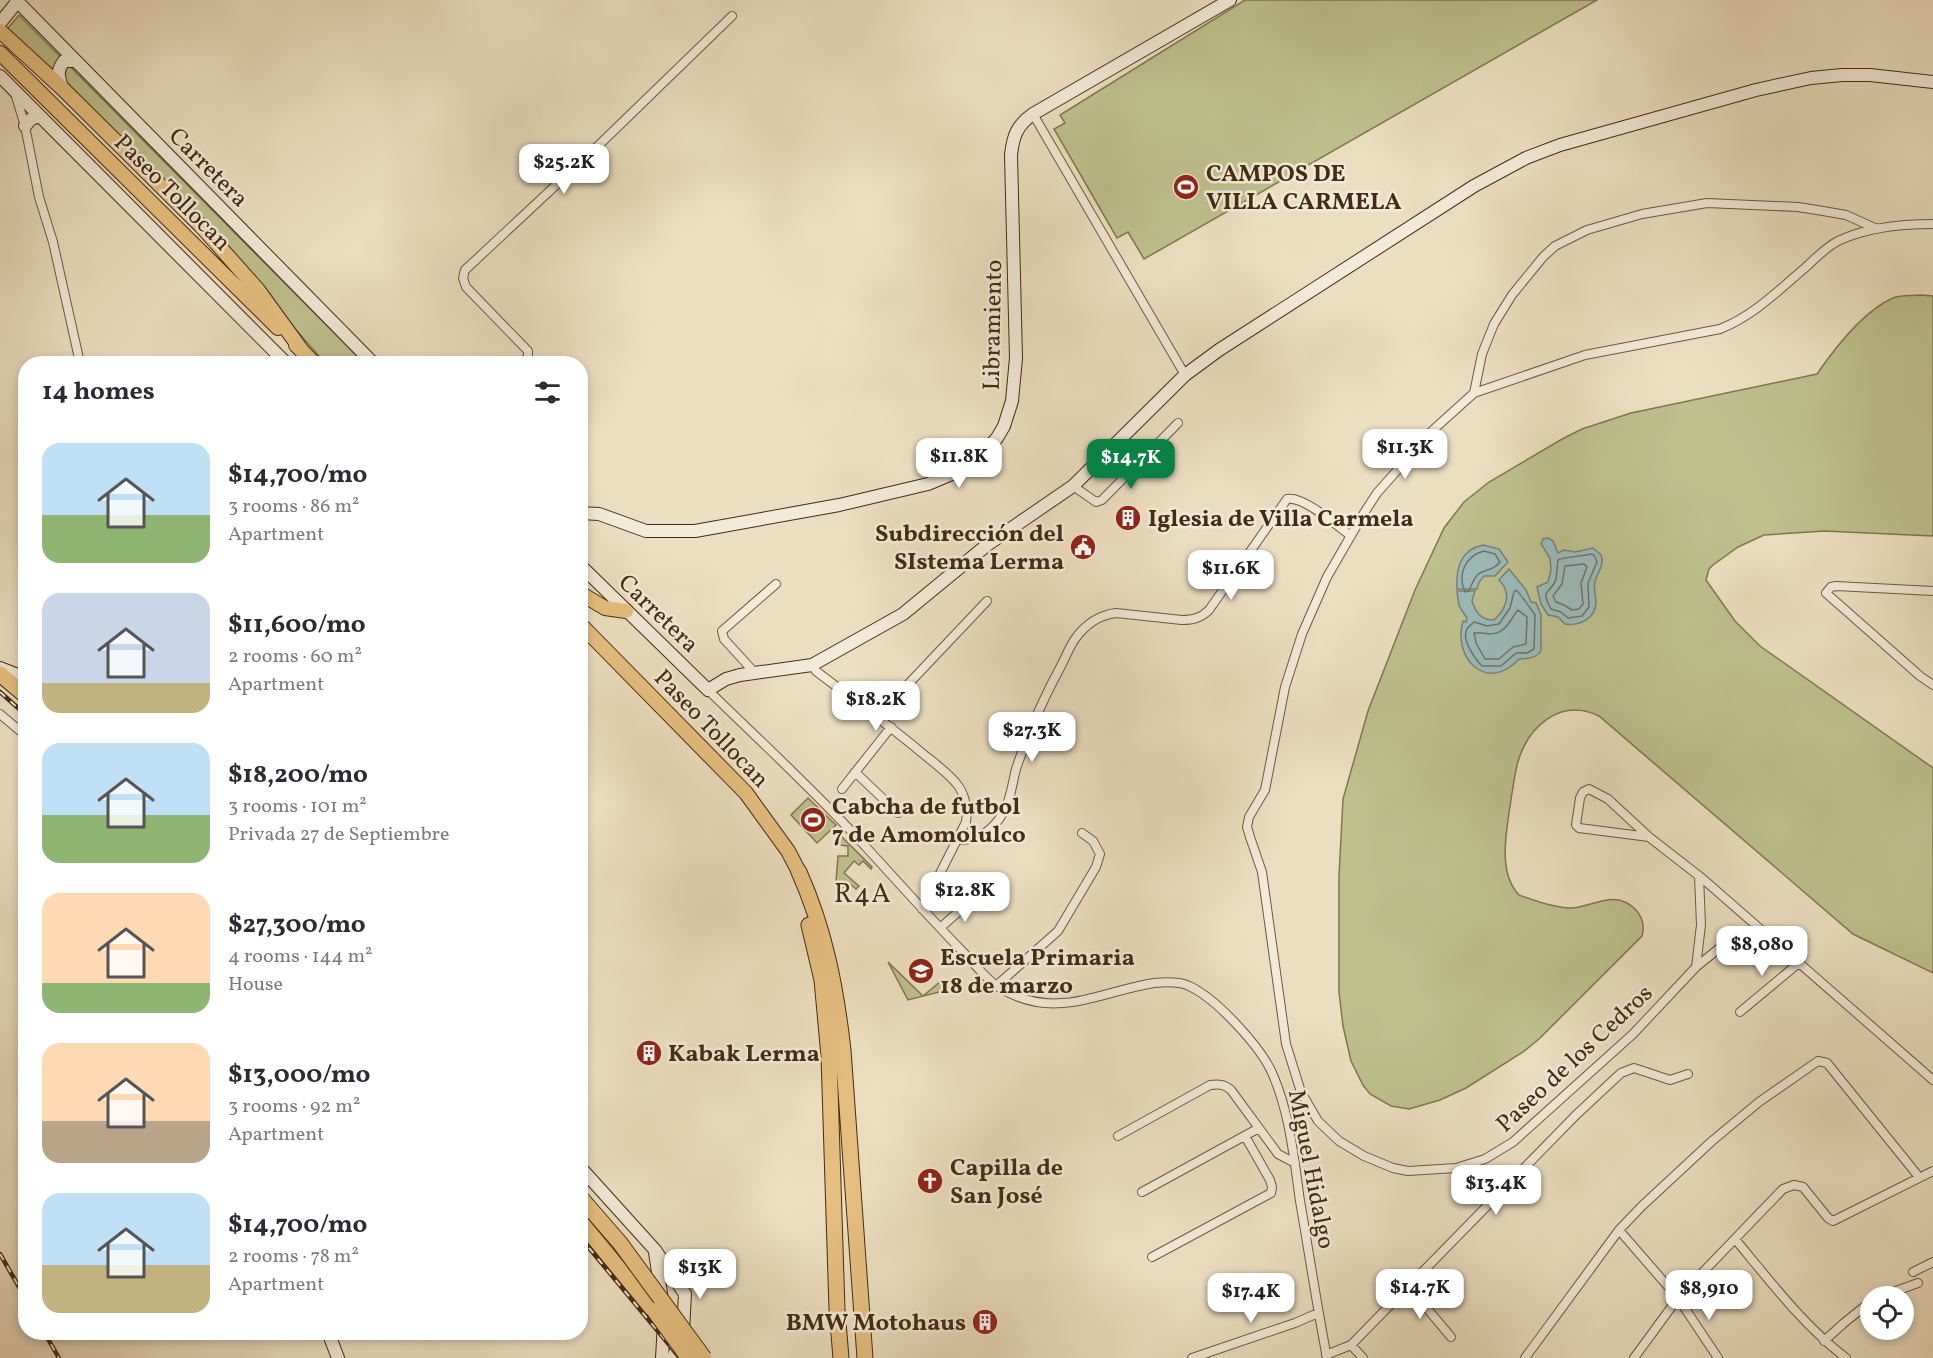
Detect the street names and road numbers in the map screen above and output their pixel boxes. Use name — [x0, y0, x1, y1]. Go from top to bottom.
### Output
street label: Carretera — [160, 121, 255, 216]
street label: Paseo Tollocan — [105, 127, 238, 260]
street label: Libramiento — [976, 259, 1012, 391]
street label: Carretera — [610, 567, 706, 662]
street label: Paseo Tollocan — [645, 662, 776, 796]
street label: Paseo de los Cedros — [1489, 978, 1661, 1141]
street label: Miguel Hidalgo — [1278, 1087, 1342, 1252]

